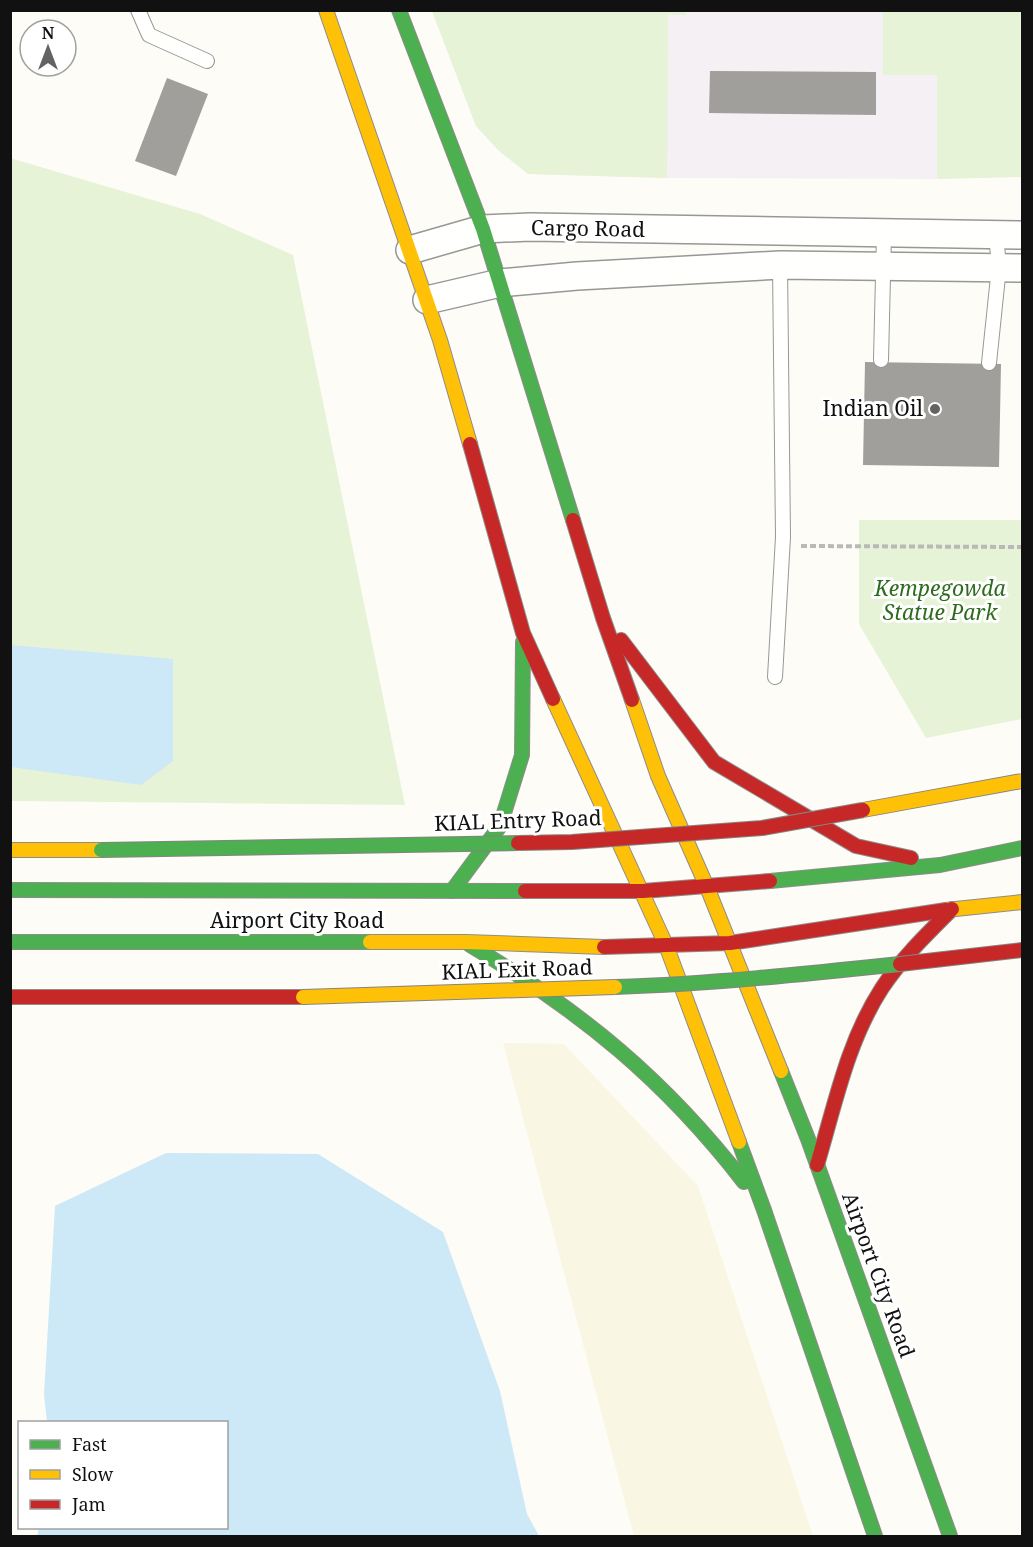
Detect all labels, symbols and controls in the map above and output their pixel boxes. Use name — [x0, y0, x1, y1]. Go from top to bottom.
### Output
north arrow — [18, 18, 78, 78]
text: N — [42, 22, 55, 44]
street label: Cargo Road — [531, 213, 645, 243]
place label: Indian Oil — [822, 394, 923, 422]
marker: Indian Oil — [928, 402, 942, 416]
park label: Kempegowda Statue Park — [873, 574, 1006, 626]
street label: KIAL Entry Road — [434, 803, 602, 837]
street label: Airport City Road — [210, 906, 384, 934]
street label: KIAL Exit Road — [441, 952, 593, 986]
street label: Airport City Road — [836, 1188, 922, 1361]
legend — [18, 1421, 228, 1529]
text: Fast — [72, 1432, 107, 1456]
text: Slow — [72, 1462, 114, 1486]
text: Jam — [71, 1492, 106, 1516]

